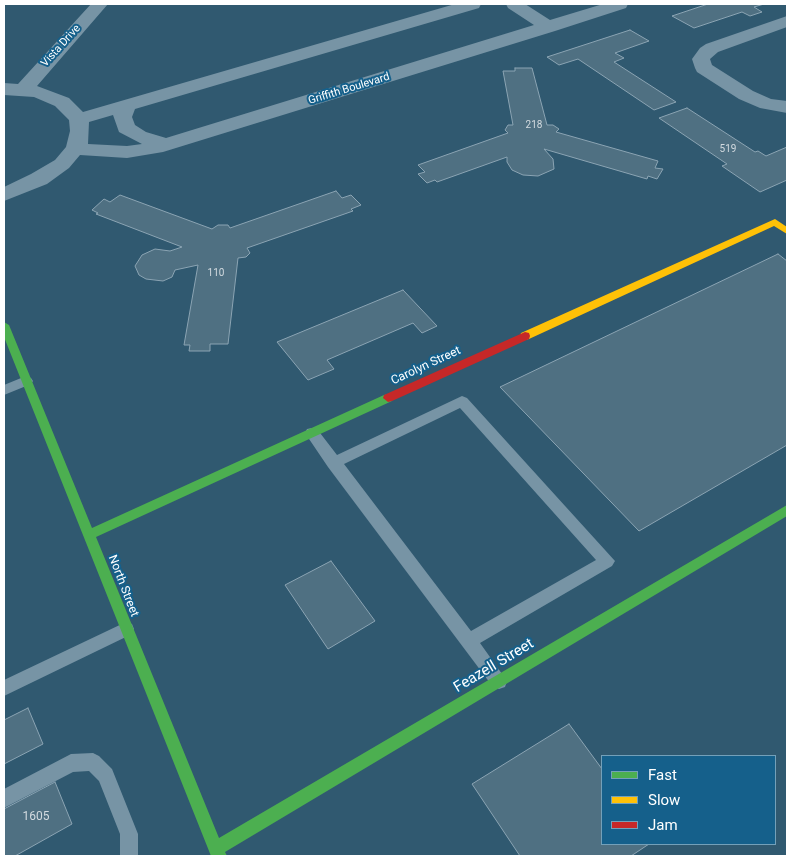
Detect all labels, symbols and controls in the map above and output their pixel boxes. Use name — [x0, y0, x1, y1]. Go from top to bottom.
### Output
street label: Vista Drive — [39, 22, 83, 70]
street label: Griffith Boulevard — [307, 70, 391, 108]
house number: 218 — [526, 119, 542, 131]
house number: 519 — [720, 143, 736, 155]
house number: 110 — [208, 267, 224, 279]
street label: Carolyn Street — [389, 344, 463, 388]
street label: North Street — [105, 553, 141, 619]
street label: Feazell Street — [451, 635, 537, 697]
legend — [601, 755, 776, 845]
text: Fast — [648, 766, 677, 784]
text: Slow — [648, 791, 680, 809]
house number: 1605 — [23, 810, 49, 824]
text: Jam — [648, 816, 678, 834]

